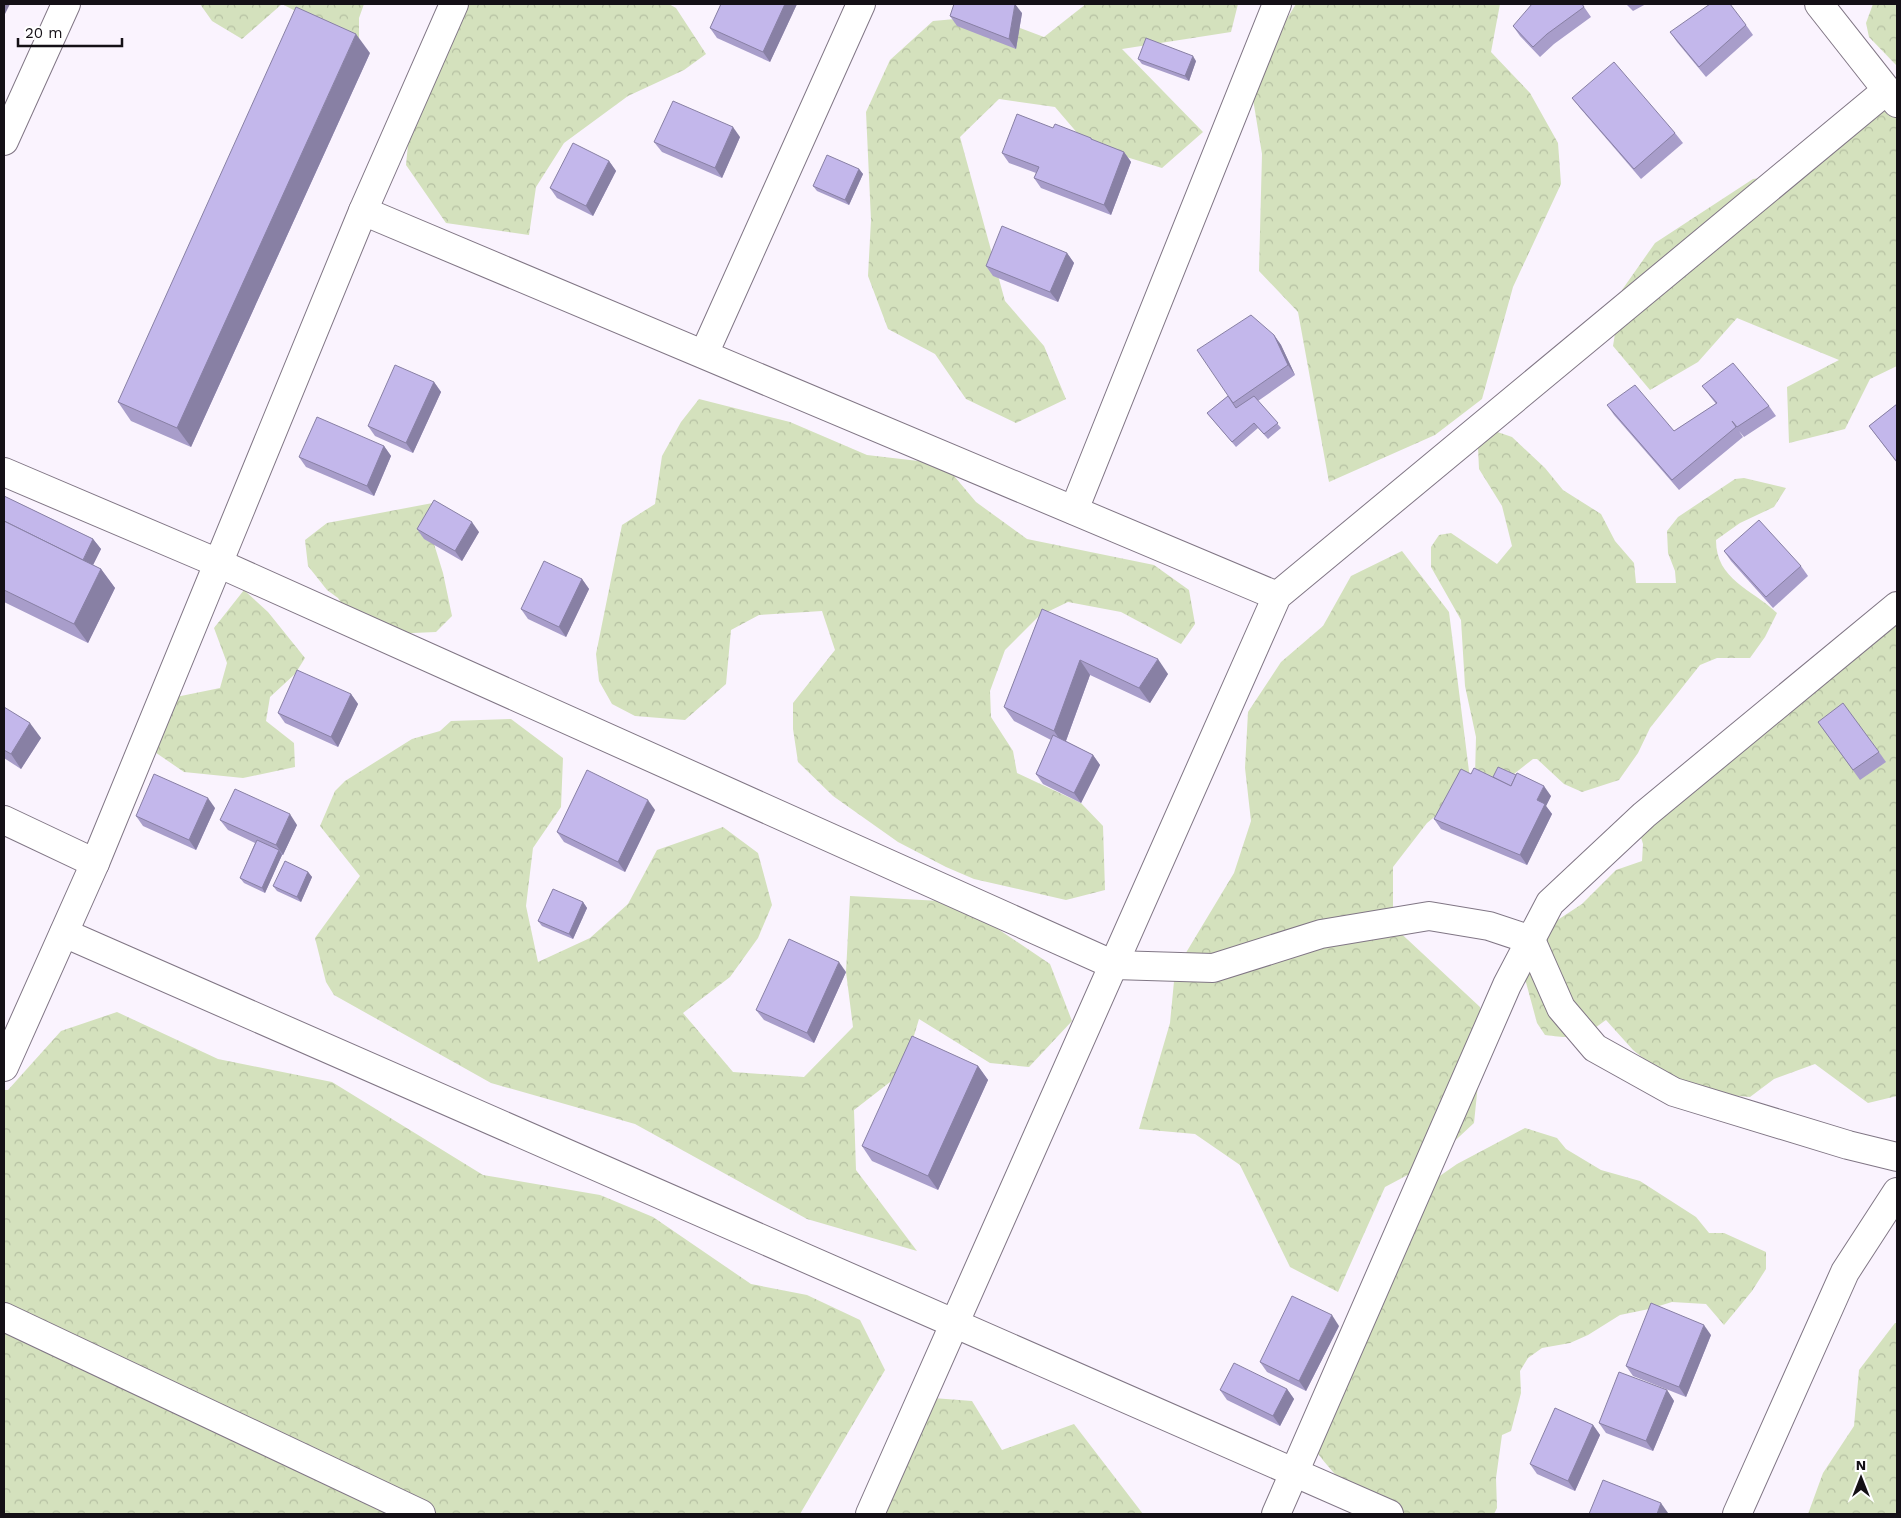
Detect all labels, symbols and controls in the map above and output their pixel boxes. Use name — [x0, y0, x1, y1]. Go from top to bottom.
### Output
scale bar — [18, 15, 121, 47]
text: 20 m — [25, 24, 63, 42]
north arrow — [1836, 1453, 1886, 1503]
text: N — [1856, 1457, 1866, 1473]

